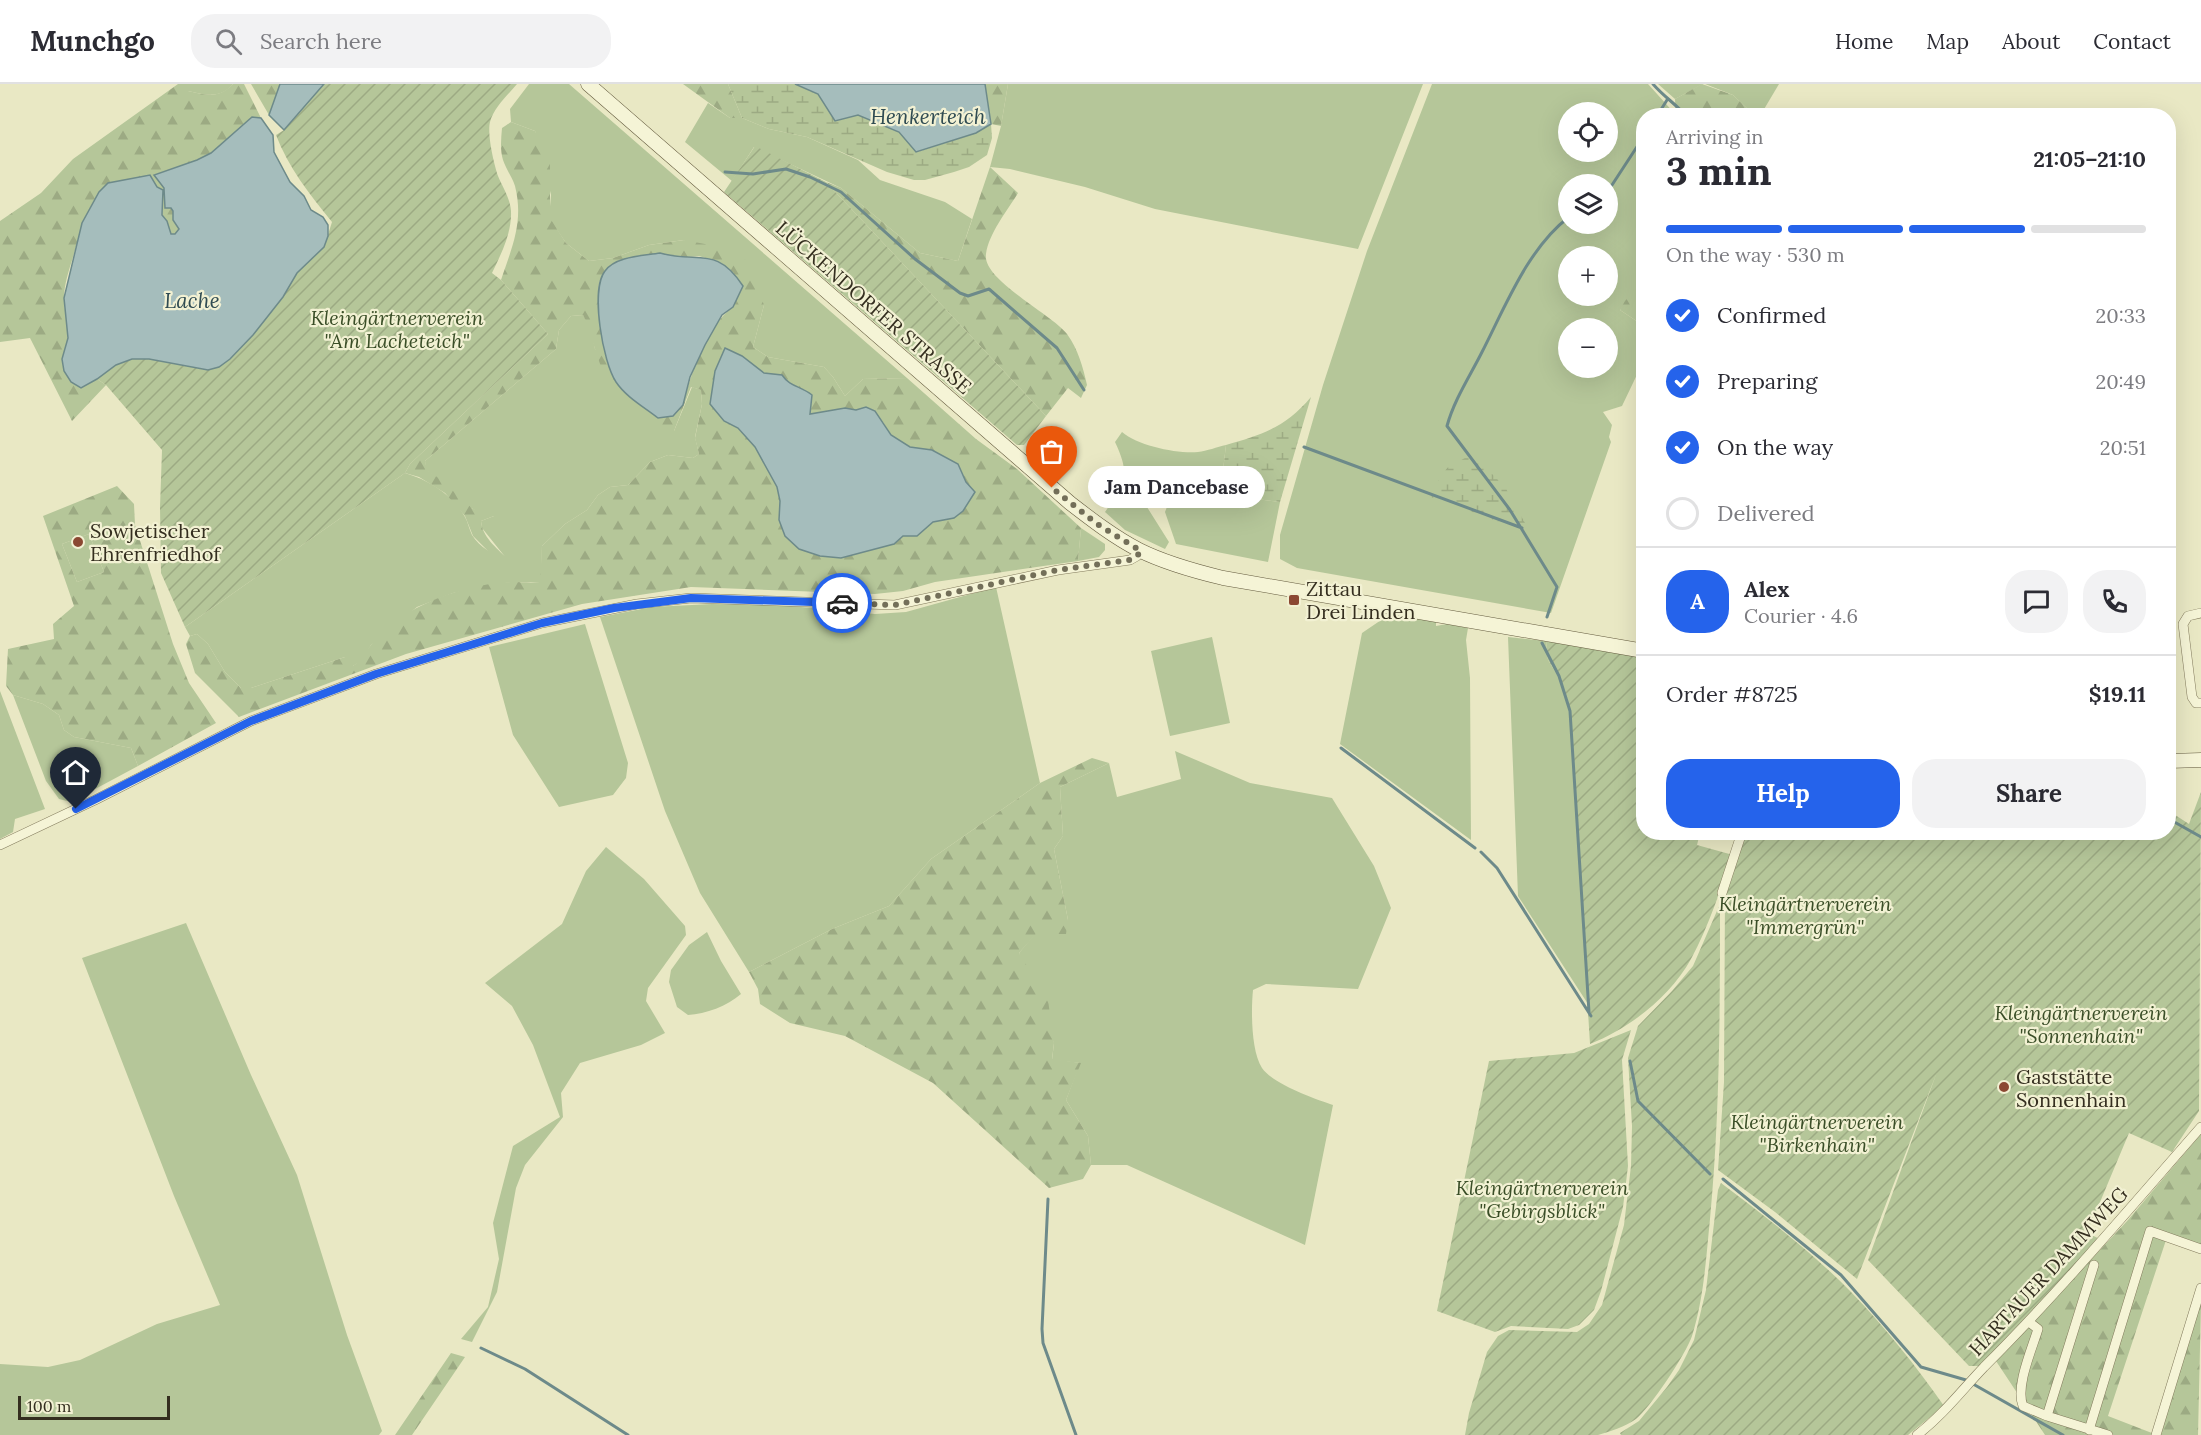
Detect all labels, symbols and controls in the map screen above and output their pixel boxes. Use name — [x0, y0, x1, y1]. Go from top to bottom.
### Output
search box — [191, 14, 611, 68]
text: Munchgo — [30, 23, 155, 59]
icon: search — [212, 25, 245, 58]
text: Search here — [260, 27, 382, 55]
text: Home — [1835, 28, 1893, 55]
text: Map — [1926, 28, 1969, 55]
text: About — [2002, 28, 2060, 55]
text: Contact — [2093, 28, 2171, 55]
map controls — [1558, 102, 1618, 378]
button: locate — [1558, 102, 1618, 162]
water label: Henkerteich — [870, 103, 986, 130]
text: Arriving in — [1666, 124, 1763, 149]
text: 21:05–21:10 — [2033, 145, 2146, 173]
text: 3 min — [1666, 146, 1772, 196]
button: layers — [1558, 174, 1618, 234]
street label: LÜCKENDORFER STRASSE — [771, 215, 977, 399]
text: On the way · 530 m — [1666, 242, 1845, 267]
button: + — [1558, 246, 1618, 306]
water label: Lache — [164, 287, 220, 314]
icon: check — [1666, 299, 1699, 332]
text: Confirmed — [1717, 301, 1826, 329]
text: 20:33 — [2096, 303, 2146, 328]
park label: Kleingärtnerverein "Am Lacheteich" — [310, 305, 484, 353]
button: − — [1558, 318, 1618, 378]
icon: check — [1666, 365, 1699, 398]
text: Preparing — [1717, 367, 1817, 395]
text: 20:49 — [2095, 369, 2146, 394]
pin — [1026, 426, 1077, 488]
icon: check — [1666, 431, 1699, 464]
text: On the way — [1717, 433, 1833, 461]
icon: bag — [1035, 435, 1068, 468]
text: 20:51 — [2100, 435, 2146, 460]
callout: Jam Dancebase — [1088, 467, 1265, 509]
text: Jam Dancebase — [1104, 474, 1249, 499]
text: Delivered — [1717, 499, 1815, 527]
place label: Sowjetischer Ehrenfriedhof — [90, 518, 221, 566]
marker: Sowjetischer Ehrenfriedhof — [71, 535, 85, 549]
button: chat — [2005, 570, 2068, 633]
button: phone — [2083, 570, 2146, 633]
courier — [812, 573, 872, 633]
text: Alex — [1744, 575, 1789, 603]
place label: Zittau Drei Linden — [1306, 576, 1415, 624]
icon: car — [826, 587, 859, 620]
text: A — [1690, 587, 1705, 615]
marker: Zittau Drei Linden — [1287, 593, 1301, 607]
text: Courier · 4.6 — [1744, 603, 1858, 628]
text: Order #8725 — [1666, 680, 1798, 708]
text: $19.11 — [2089, 680, 2146, 708]
pin — [50, 747, 101, 809]
icon: home — [59, 756, 92, 789]
button: Help — [1666, 759, 1900, 828]
button: Share — [1912, 759, 2146, 828]
park label: Kleingärtnerverein "Immergrün" — [1718, 891, 1892, 939]
park label: Kleingärtnerverein "Sonnenhain" — [1994, 1000, 2168, 1048]
place label: Gaststätte Sonnenhain — [2016, 1064, 2126, 1112]
marker: Gaststätte Sonnenhain — [1997, 1080, 2011, 1094]
park label: Kleingärtnerverein "Birkenhain" — [1730, 1109, 1904, 1157]
park label: Kleingärtnerverein "Gebirgsblick" — [1455, 1175, 1629, 1223]
street label: HARTAUER DAMMWEG — [1963, 1181, 2133, 1361]
scale bar — [18, 1393, 170, 1420]
text: 100 m — [27, 1396, 71, 1416]

